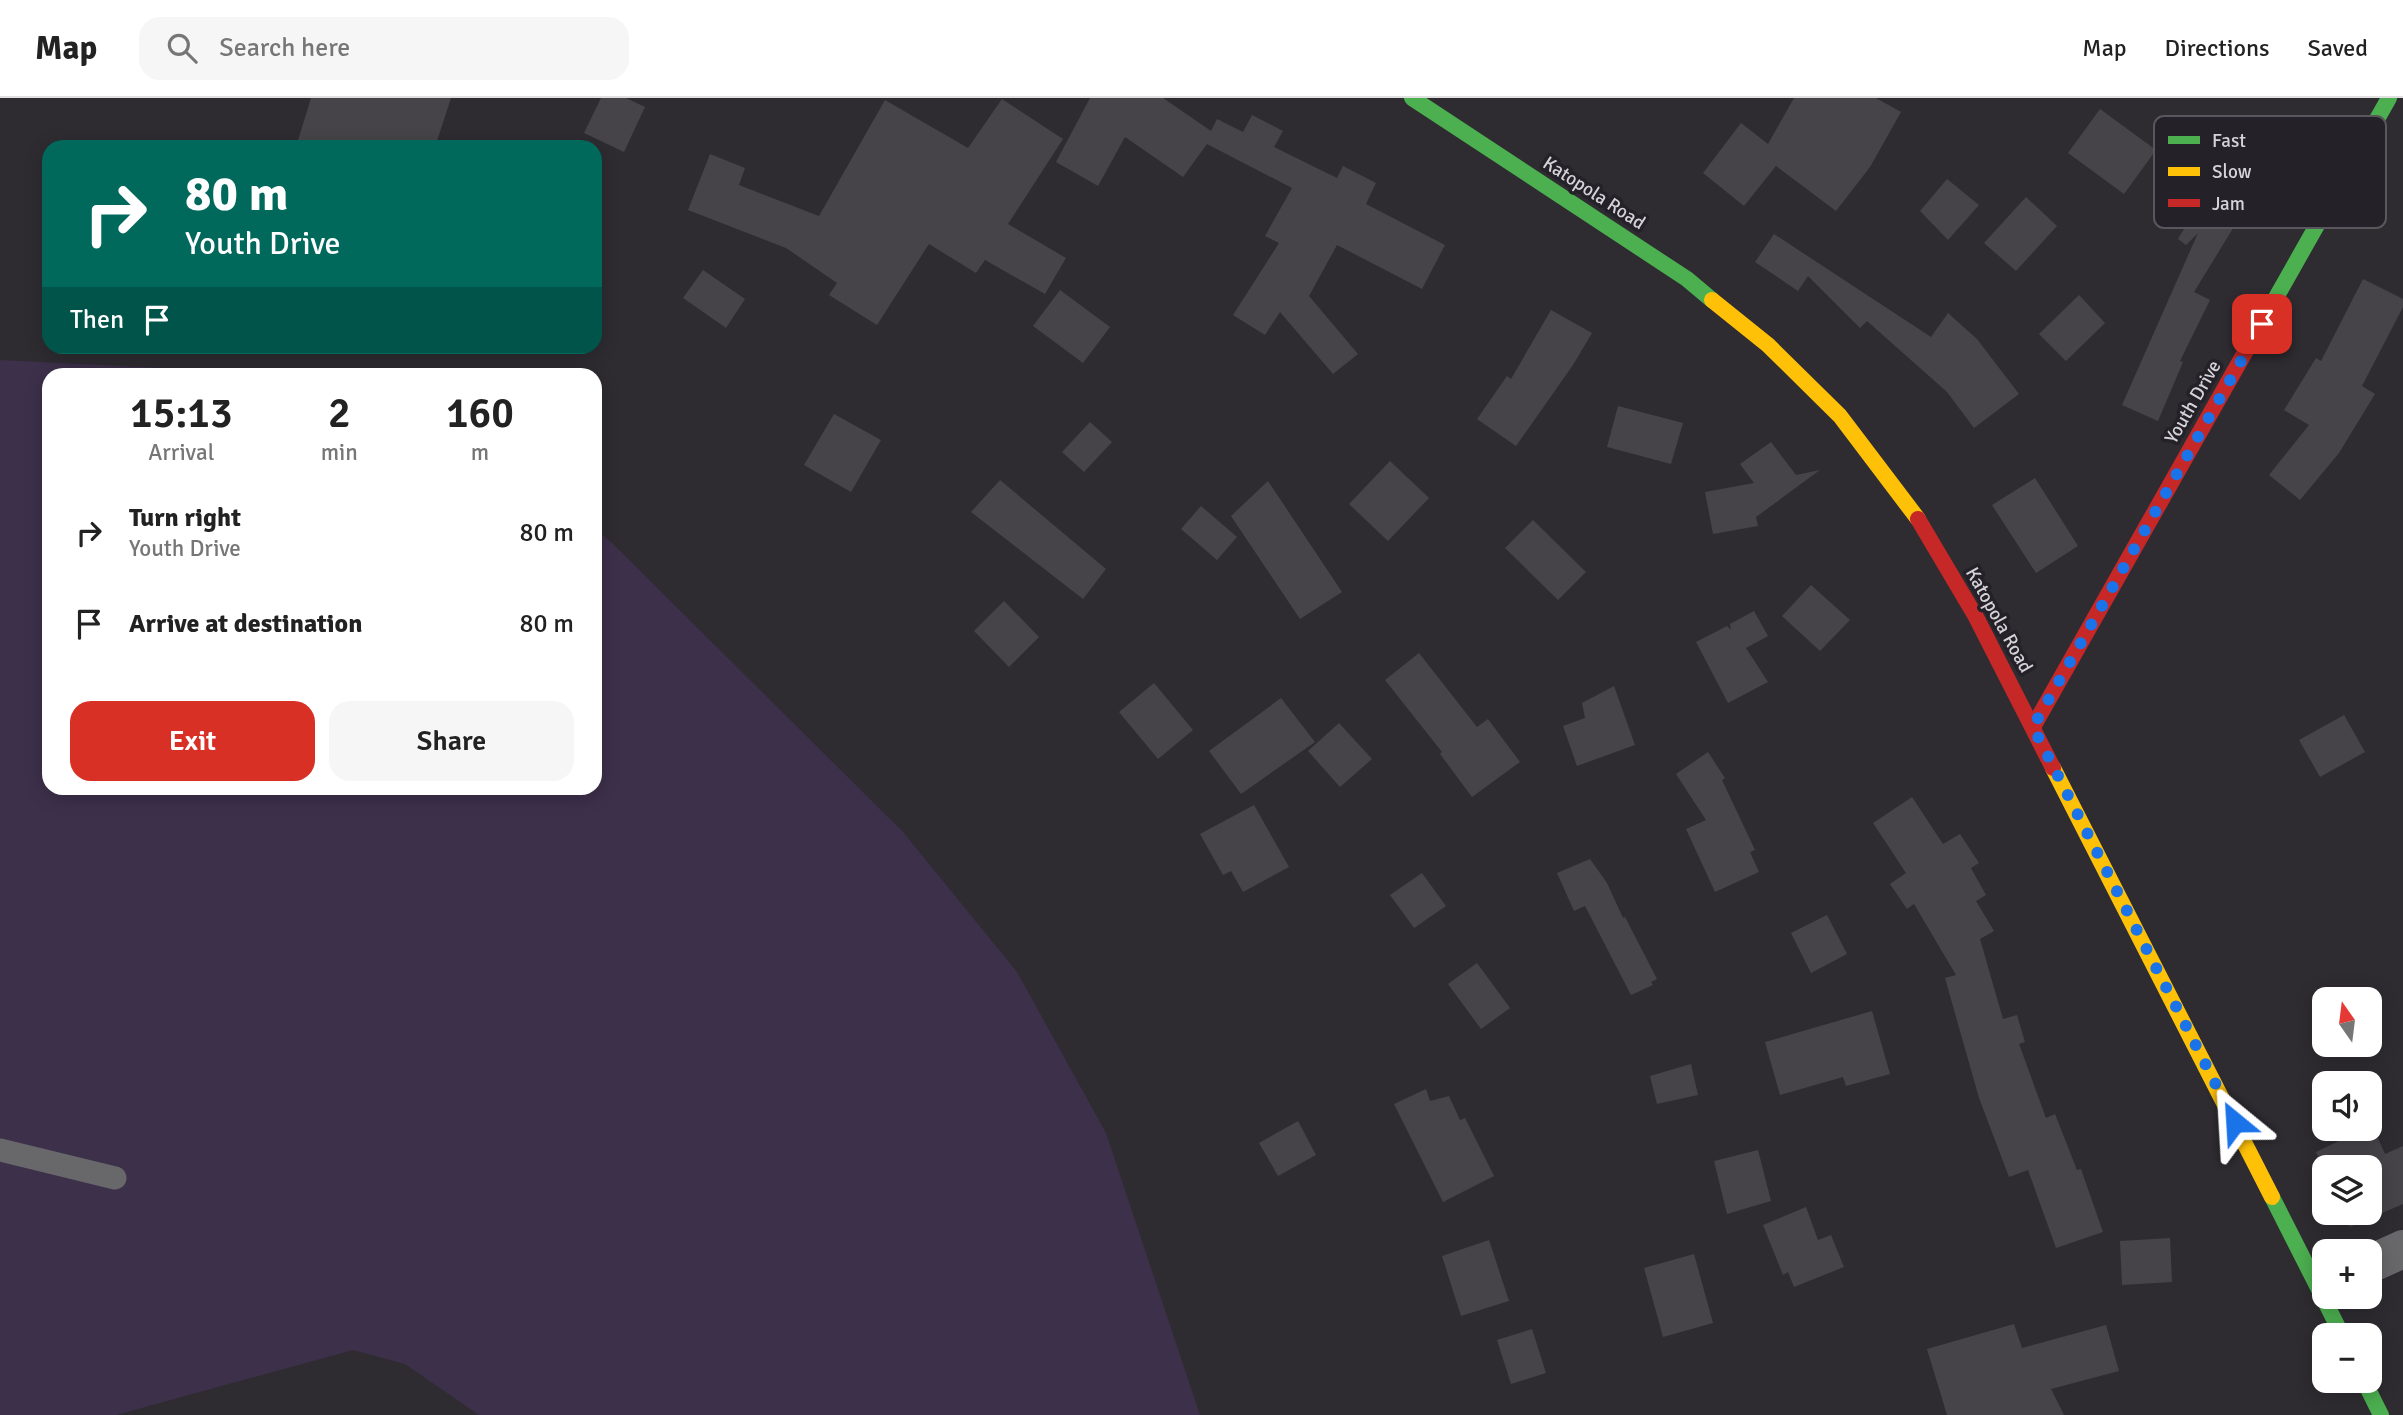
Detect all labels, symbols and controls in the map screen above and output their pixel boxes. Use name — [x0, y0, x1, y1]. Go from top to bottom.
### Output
search box — [139, 17, 629, 80]
text: Map — [35, 28, 97, 69]
icon: search — [163, 29, 201, 67]
text: Search here — [219, 32, 350, 64]
text: Map — [2082, 33, 2127, 63]
text: Directions — [2165, 33, 2270, 63]
text: Saved — [2308, 33, 2368, 63]
legend — [2154, 116, 2386, 228]
text: Fast — [2212, 129, 2246, 153]
street label: Katopola Road — [1538, 151, 1650, 235]
text: Slow — [2212, 160, 2252, 184]
text: 80 m — [185, 164, 288, 224]
icon: right — [70, 168, 161, 259]
text: Jam — [2212, 192, 2245, 216]
text: Youth Drive — [185, 224, 341, 263]
pin — [2232, 294, 2292, 354]
icon: arrive — [138, 301, 176, 339]
text: Then — [70, 304, 124, 336]
icon: arrive — [2243, 305, 2281, 343]
street label: Youth Drive — [2160, 356, 2226, 448]
text: 15:13 — [130, 388, 233, 439]
text: 2 — [328, 388, 351, 439]
text: 160 — [446, 388, 514, 439]
text: Arrival — [148, 438, 214, 467]
text: min — [321, 438, 358, 467]
text: m — [471, 438, 489, 467]
text: Turn right — [129, 502, 241, 534]
icon: right — [70, 514, 108, 552]
text: 80 m — [519, 517, 574, 549]
text: Youth Drive — [129, 534, 241, 563]
street label: Katopola Road — [1960, 563, 2038, 677]
icon: arrive — [70, 605, 108, 643]
text: Arrive at destination — [129, 608, 362, 640]
text: 80 m — [519, 608, 574, 640]
button: Exit — [70, 701, 315, 781]
button: Share — [329, 701, 574, 781]
north arrow — [2312, 987, 2382, 1057]
map controls — [2312, 987, 2382, 1393]
button: sound — [2312, 1071, 2382, 1141]
position arrow — [2198, 1085, 2272, 1159]
button: layers — [2312, 1155, 2382, 1225]
button: + — [2312, 1239, 2382, 1309]
button: − — [2312, 1323, 2382, 1393]

